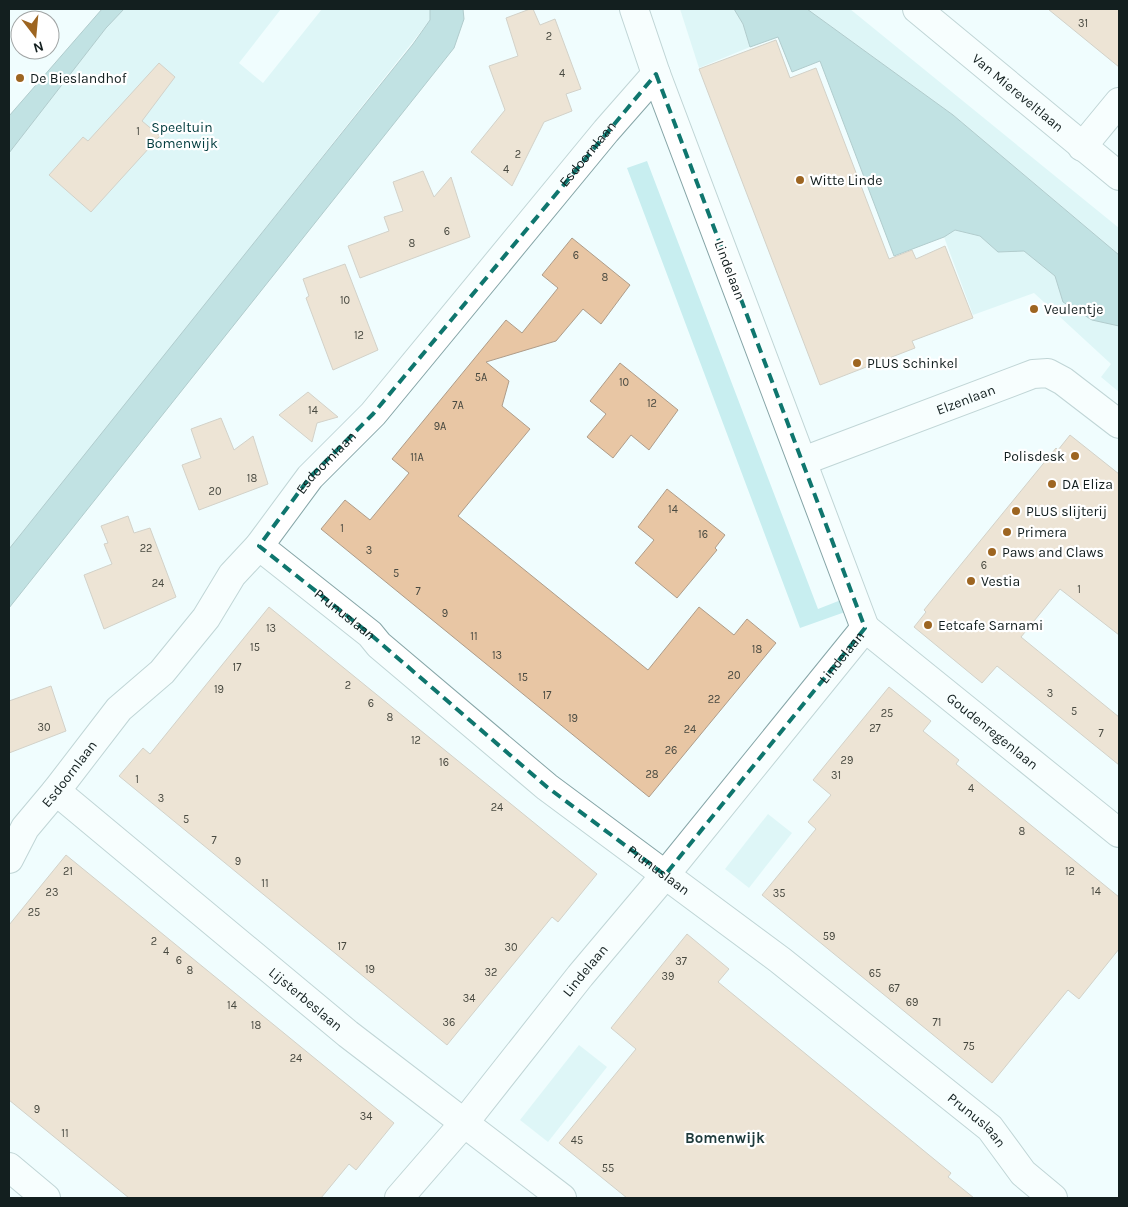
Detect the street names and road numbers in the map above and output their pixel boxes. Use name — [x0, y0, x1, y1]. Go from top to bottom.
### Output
street label: Van Miereveltlaan — [968, 50, 1067, 136]
street label: Esdoornlaan — [556, 118, 620, 190]
street label: Lindelaan — [710, 238, 749, 302]
street label: Elzenlaan — [934, 381, 998, 419]
street label: Esdoornlaan — [292, 428, 360, 497]
street label: Prunuslaan — [311, 585, 379, 644]
street label: Lindelaan — [816, 628, 868, 687]
street label: Goudenregenlaan — [943, 689, 1042, 773]
street label: Esdoornlaan — [38, 737, 101, 811]
street label: Prunuslaan — [624, 842, 693, 899]
street label: Lindelaan — [559, 941, 612, 1000]
street label: Lijsterbeslaan — [265, 964, 346, 1035]
street label: Prunuslaan — [944, 1089, 1009, 1151]

